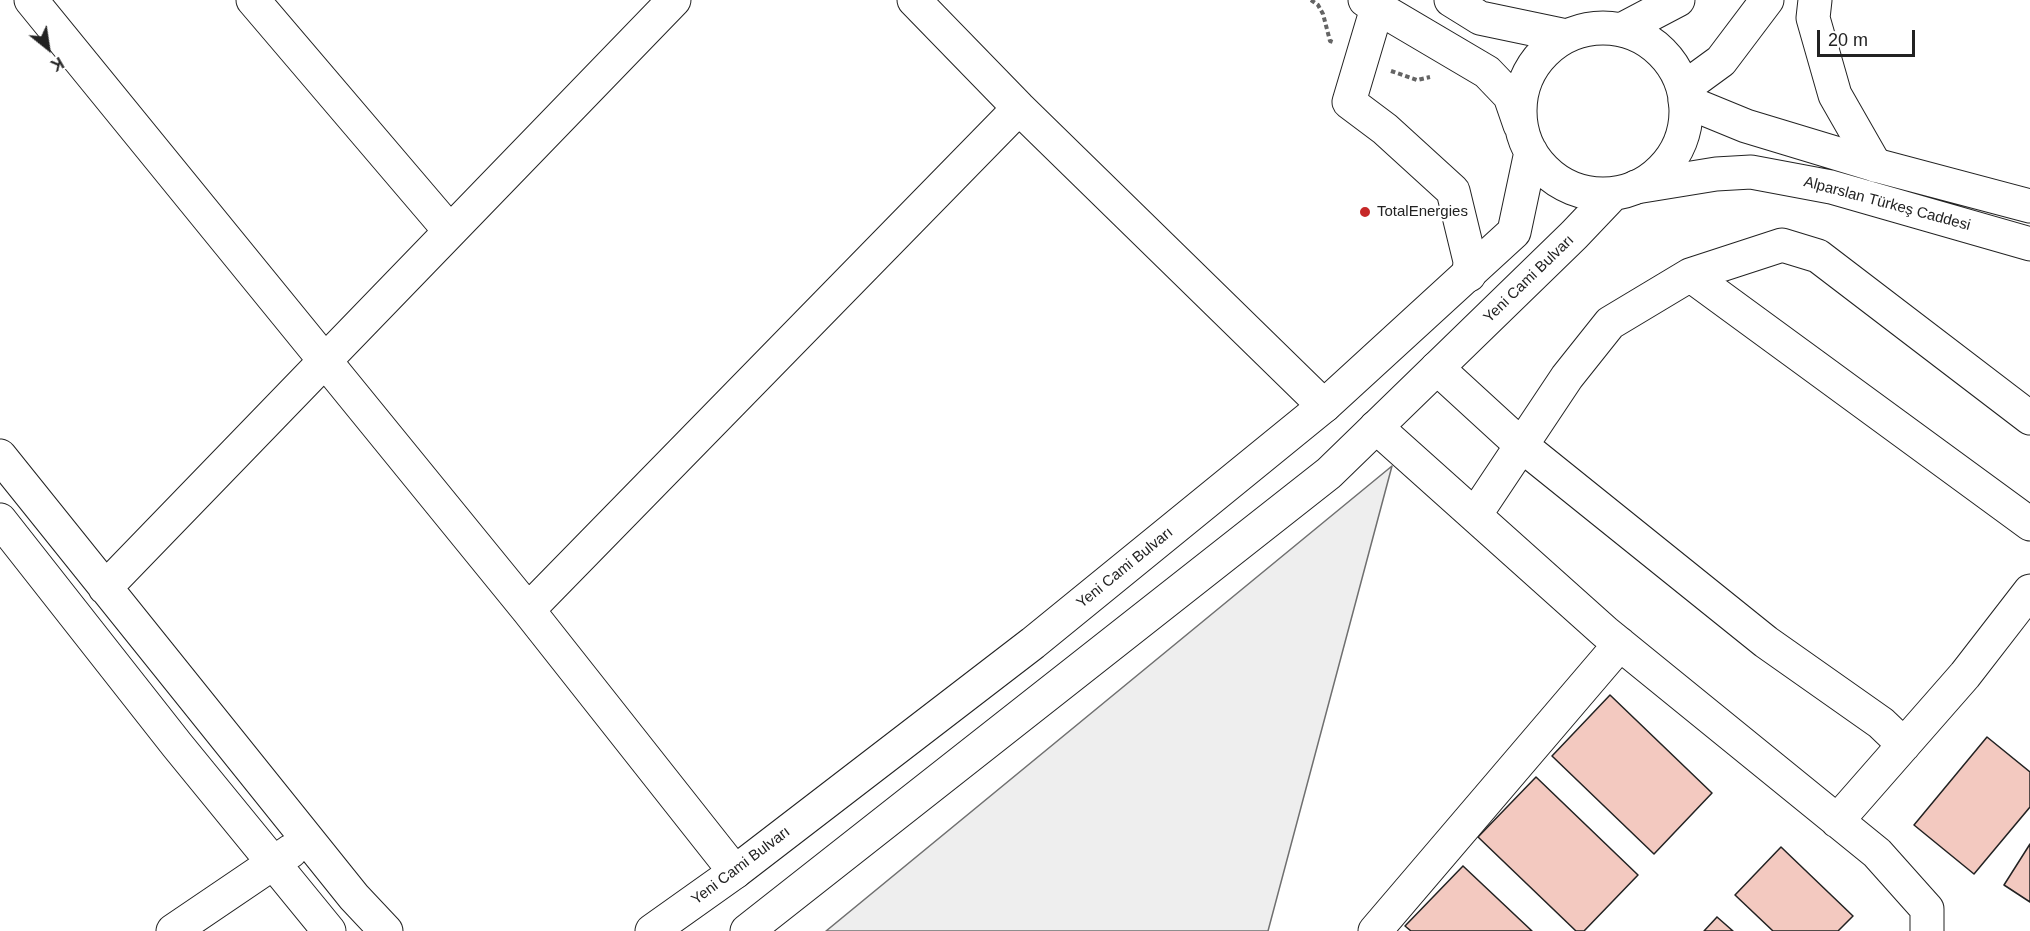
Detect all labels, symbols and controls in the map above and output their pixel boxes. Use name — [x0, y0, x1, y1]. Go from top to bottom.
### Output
north arrow — [18, 18, 78, 78]
scale bar — [1820, 18, 1918, 56]
text: 20 m — [1828, 30, 1868, 50]
text: K — [48, 54, 67, 74]
street label: Alparslan Türkeş Caddesi — [1802, 173, 1972, 235]
place label: TotalEnergies — [1377, 203, 1468, 221]
marker: TotalEnergies — [1358, 205, 1372, 219]
street label: Yeni Cami Bulvarı — [1480, 231, 1578, 327]
street label: Yeni Cami Bulvarı — [1073, 524, 1177, 612]
street label: Yeni Cami Bulvarı — [688, 823, 794, 909]

